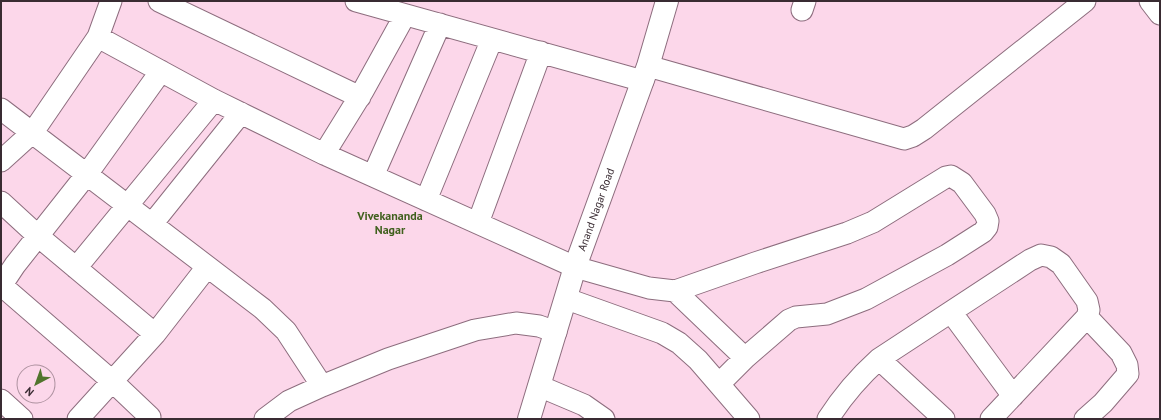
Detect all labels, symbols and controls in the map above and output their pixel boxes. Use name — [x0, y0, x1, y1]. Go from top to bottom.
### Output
street label: Anand Nagar Road — [574, 166, 617, 253]
district label: Vivekananda Nagar — [356, 208, 423, 237]
north arrow — [16, 364, 56, 404]
text: N — [22, 384, 37, 399]

